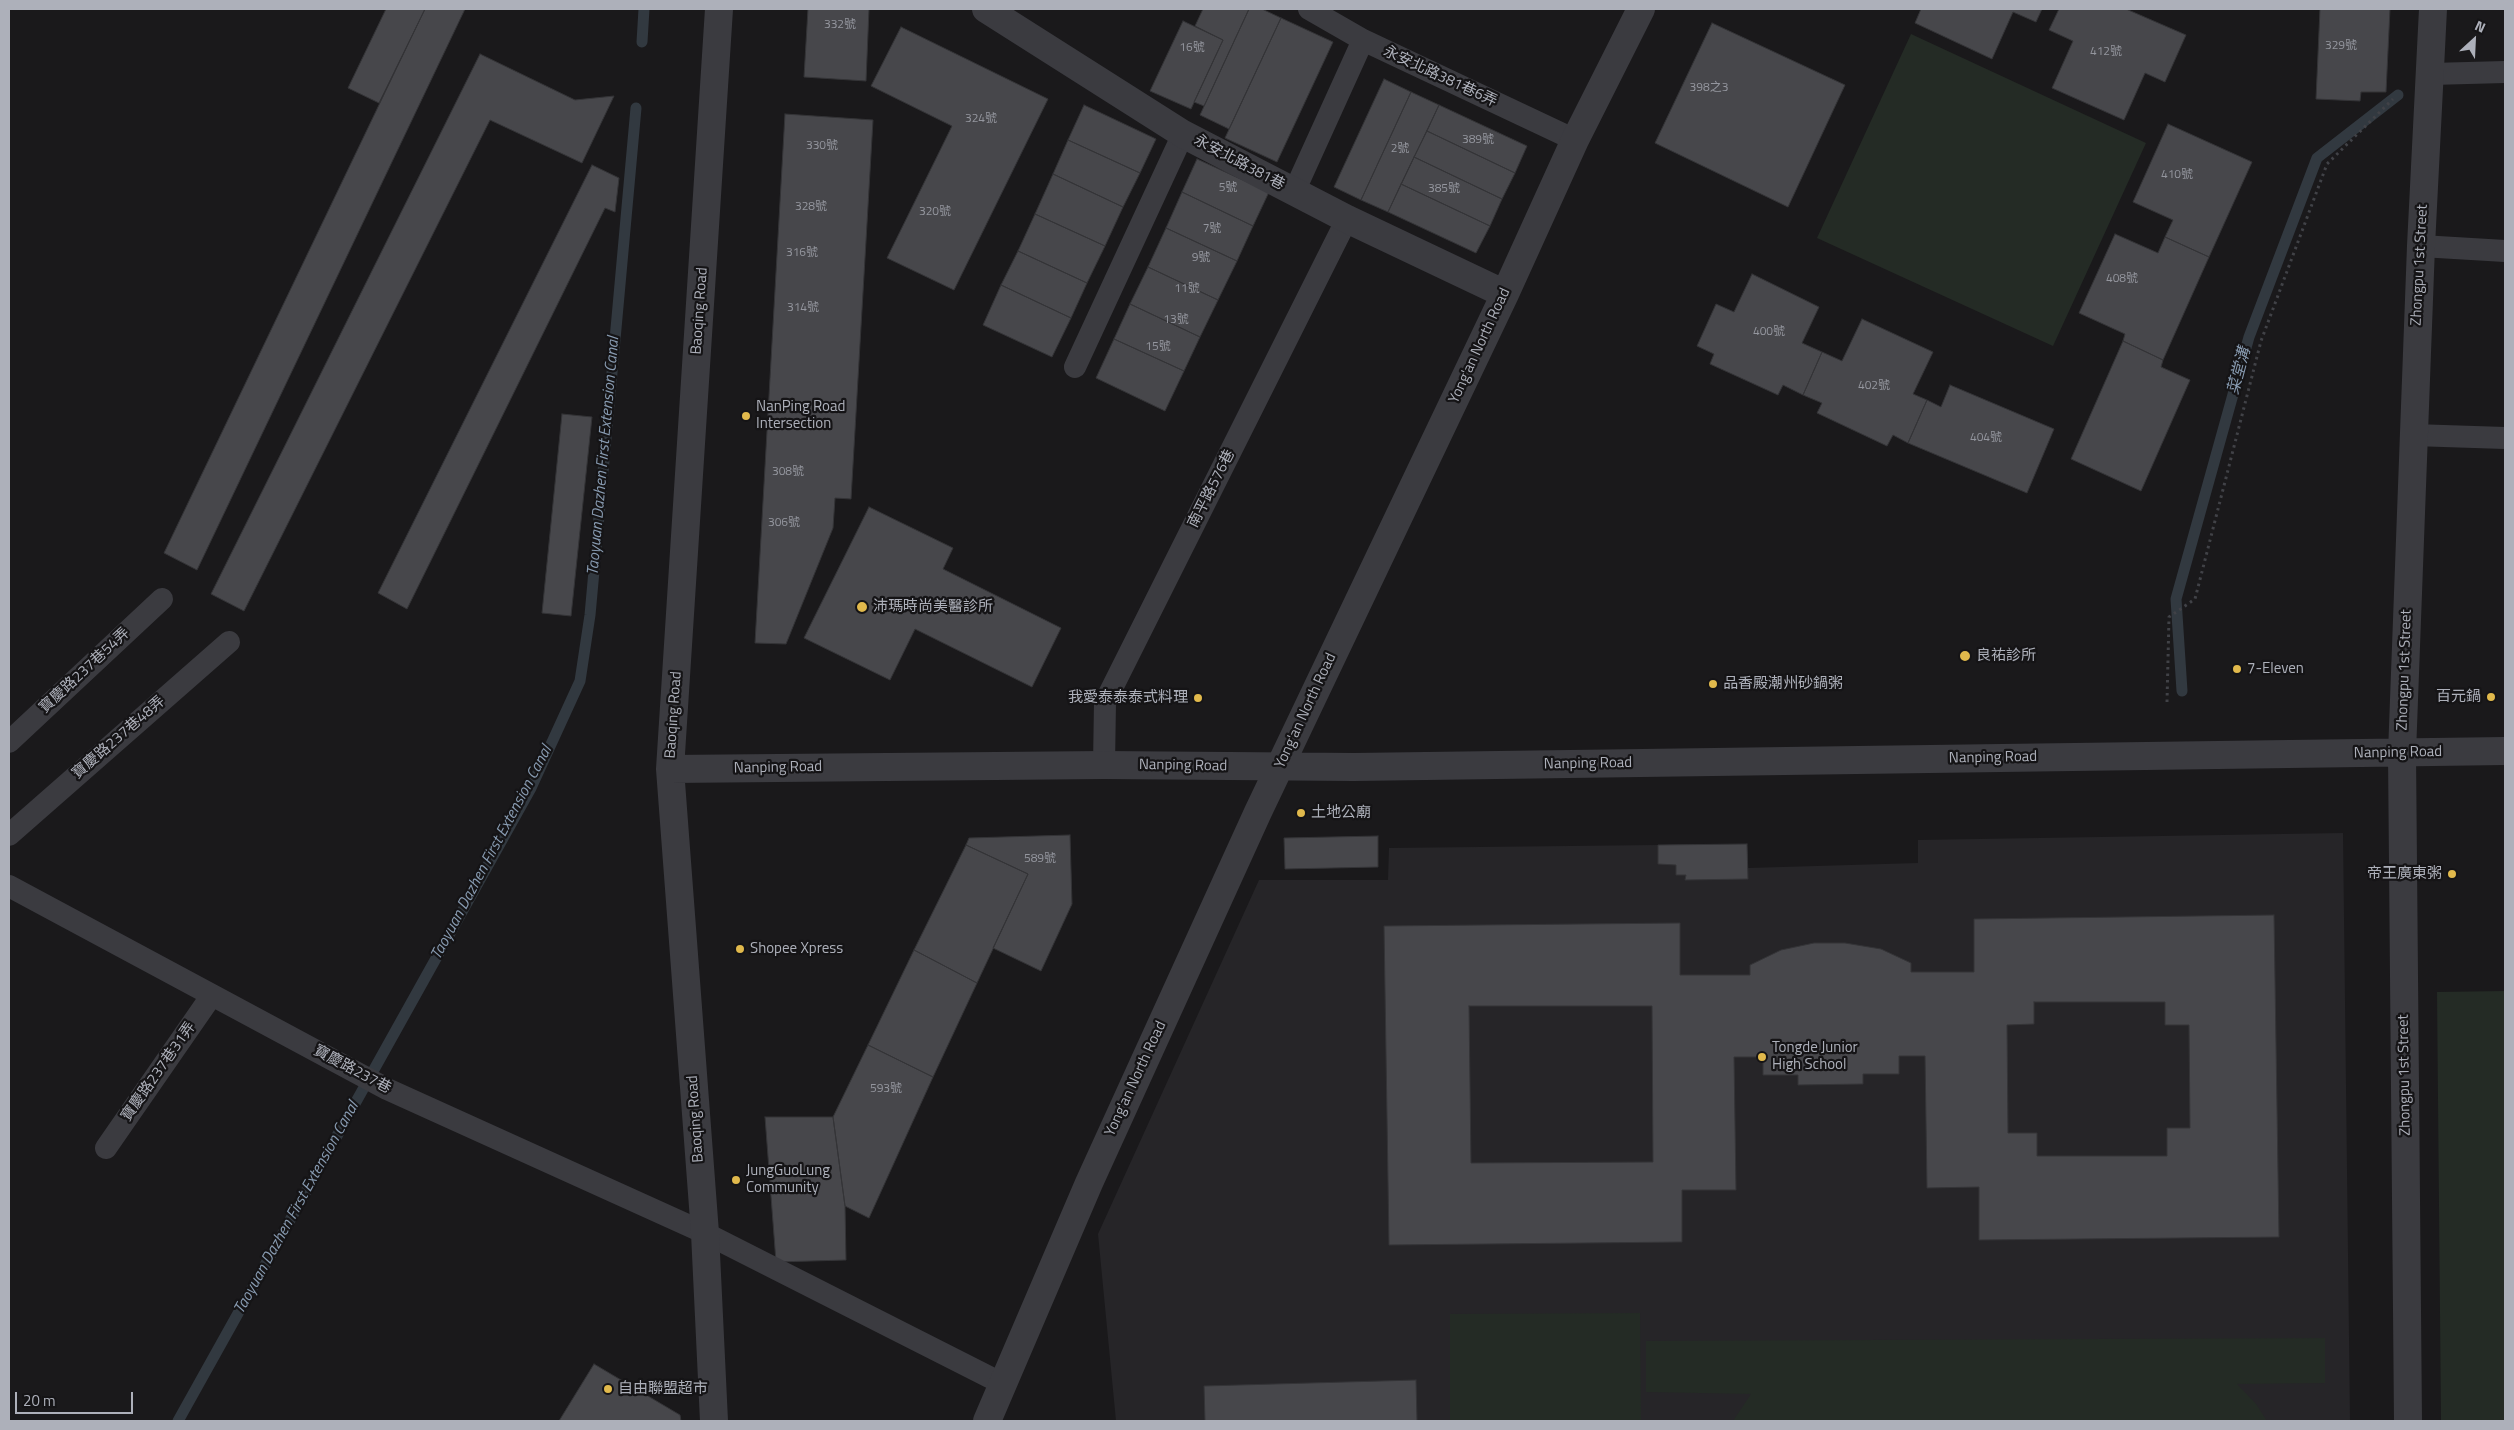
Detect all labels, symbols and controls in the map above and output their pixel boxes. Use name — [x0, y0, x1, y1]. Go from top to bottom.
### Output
text: N — [2472, 14, 2489, 38]
north arrow — [2449, 15, 2499, 65]
house number: 332號 — [824, 18, 856, 32]
house number: 329號 — [2325, 39, 2357, 53]
house number: 16號 — [1179, 41, 1205, 55]
street label: 永安北路381巷6弄 — [1380, 43, 1500, 111]
house number: 412號 — [2090, 45, 2122, 59]
house number: 398之3 — [1690, 81, 1728, 95]
house number: 324號 — [965, 112, 997, 126]
street label: 永安北路381巷 — [1191, 132, 1287, 194]
house number: 389號 — [1462, 133, 1494, 147]
house number: 330號 — [806, 139, 838, 153]
house number: 2號 — [1391, 142, 1409, 156]
house number: 410號 — [2161, 168, 2193, 182]
house number: 5號 — [1219, 181, 1237, 195]
house number: 385號 — [1428, 182, 1460, 196]
house number: 328號 — [795, 200, 827, 214]
street label: Zhongpu 1st Street — [2408, 204, 2432, 326]
house number: 320號 — [919, 205, 951, 219]
house number: 7號 — [1203, 222, 1221, 236]
house number: 316號 — [786, 246, 818, 260]
house number: 9號 — [1192, 251, 1210, 265]
street label: Baoqing Road — [688, 267, 712, 355]
house number: 408號 — [2106, 272, 2138, 286]
house number: 11號 — [1174, 282, 1200, 296]
street label: Yong'an North Road — [1445, 286, 1515, 406]
house number: 314號 — [787, 301, 819, 315]
house number: 13號 — [1163, 313, 1189, 327]
house number: 400號 — [1753, 325, 1785, 339]
water label: Taoyuan Dazhen First Extension Canal — [584, 336, 624, 576]
house number: 15號 — [1145, 340, 1171, 354]
water label: 菜堂溝 — [2225, 345, 2255, 397]
house number: 402號 — [1858, 379, 1890, 393]
place label: NanPing Road Intersection — [756, 398, 845, 433]
marker: NanPing Road Intersection — [740, 410, 752, 422]
house number: 404號 — [1970, 431, 2002, 445]
street label: 南平路576巷 — [1185, 447, 1239, 531]
house number: 308號 — [772, 465, 804, 479]
house number: 306號 — [768, 516, 800, 530]
place label: 沛瑪時尚美醫診所 — [873, 598, 993, 616]
marker: 沛瑪時尚美醫診所 — [855, 600, 869, 614]
street label: Zhongpu 1st Street — [2394, 609, 2416, 731]
street label: 寶慶路237巷54弄 — [36, 625, 134, 717]
place label: 良祐診所 — [1976, 647, 2036, 665]
marker: 良祐診所 — [1958, 649, 1972, 663]
street label: Yong'an North Road — [1271, 651, 1341, 771]
place label: 7-Eleven — [2247, 660, 2304, 678]
marker: 7-Eleven — [2231, 663, 2243, 675]
street label: Baoqing Road — [662, 671, 686, 759]
place label: 品香殿潮州砂鍋粥 — [1723, 675, 1843, 693]
marker: 品香殿潮州砂鍋粥 — [1707, 678, 1719, 690]
place label: 百元鍋 — [2436, 688, 2481, 706]
place label: 我愛泰泰泰式料理 — [1068, 689, 1188, 707]
marker: 百元鍋 — [2485, 691, 2497, 703]
marker: 我愛泰泰泰式料理 — [1192, 692, 1204, 704]
street label: 寶慶路237巷48弄 — [69, 693, 169, 783]
water label: Taoyuan Dazhen First Extension Canal — [427, 743, 557, 963]
street label: Nanping Road — [2354, 743, 2442, 763]
street label: Nanping Road — [1949, 748, 2037, 768]
street label: Nanping Road — [1544, 754, 1632, 774]
street label: Nanping Road — [1139, 756, 1227, 776]
street label: Nanping Road — [734, 758, 822, 778]
place label: 土地公廟 — [1311, 804, 1371, 822]
marker: 土地公廟 — [1295, 807, 1307, 819]
house number: 589號 — [1024, 852, 1056, 866]
place label: 帝王廣東粥 — [2367, 865, 2442, 883]
marker: 帝王廣東粥 — [2446, 868, 2458, 880]
place label: Shopee Xpress — [750, 940, 843, 958]
marker: Shopee Xpress — [734, 943, 746, 955]
street label: Zhongpu 1st Street — [2395, 1014, 2415, 1136]
street label: 寶慶路237巷31弄 — [118, 1019, 200, 1125]
street label: Yong'an North Road — [1101, 1019, 1171, 1139]
place label: Tongde Junior High School — [1772, 1039, 1858, 1074]
street label: 寶慶路237巷 — [310, 1042, 394, 1098]
marker: Tongde Junior High School — [1756, 1051, 1768, 1063]
street label: Baoqing Road — [684, 1075, 708, 1163]
house number: 593號 — [870, 1082, 902, 1096]
water label: Taoyuan Dazhen First Extension Canal — [231, 1099, 363, 1317]
place label: JungGuoLung Community — [746, 1162, 830, 1197]
marker: JungGuoLung Community — [730, 1174, 742, 1186]
place label: 自由聯盟超市 — [618, 1380, 708, 1398]
scale bar — [18, 1382, 135, 1414]
marker: 自由聯盟超市 — [602, 1383, 614, 1395]
text: 20 m — [23, 1389, 56, 1412]

